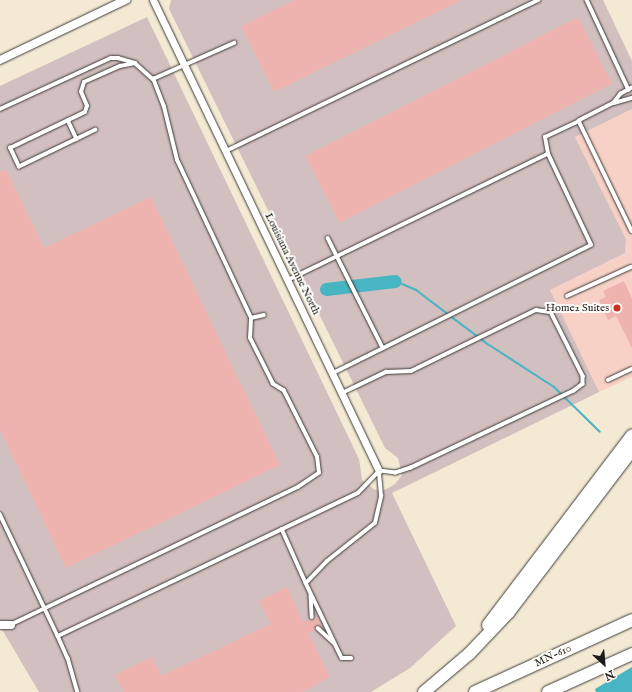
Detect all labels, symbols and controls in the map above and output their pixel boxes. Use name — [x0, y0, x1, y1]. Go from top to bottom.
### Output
street label: Louisiana Avenue North — [262, 211, 322, 317]
place label: Home2 Suites — [546, 301, 609, 315]
marker: Home2 Suites — [612, 303, 622, 313]
street label: MN-610 — [533, 642, 573, 670]
north arrow — [584, 644, 624, 684]
text: N — [602, 666, 617, 683]

